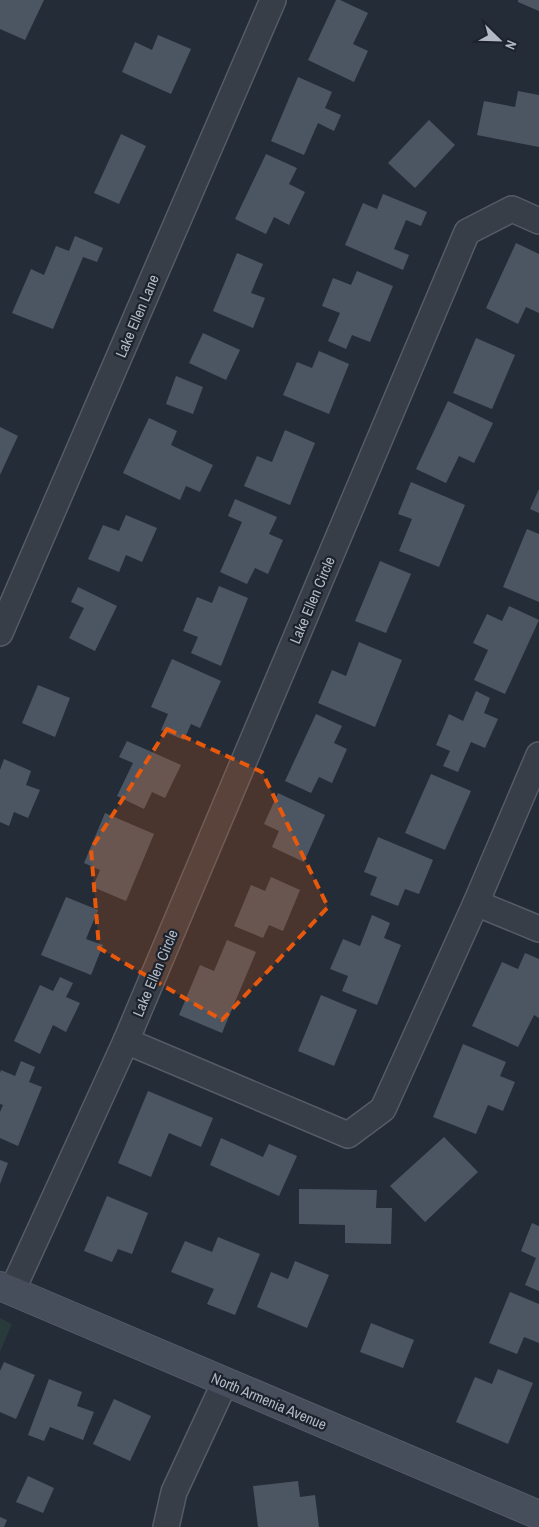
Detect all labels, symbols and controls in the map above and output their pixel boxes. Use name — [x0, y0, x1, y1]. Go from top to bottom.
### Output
north arrow — [474, 15, 524, 65]
text: N — [501, 38, 521, 52]
street label: Lake Ellen Lane — [110, 271, 164, 361]
street label: Lake Ellen Circle — [284, 553, 340, 647]
street label: Lake Ellen Circle — [127, 926, 183, 1020]
street label: North Armenia Avenue — [208, 1367, 330, 1435]

